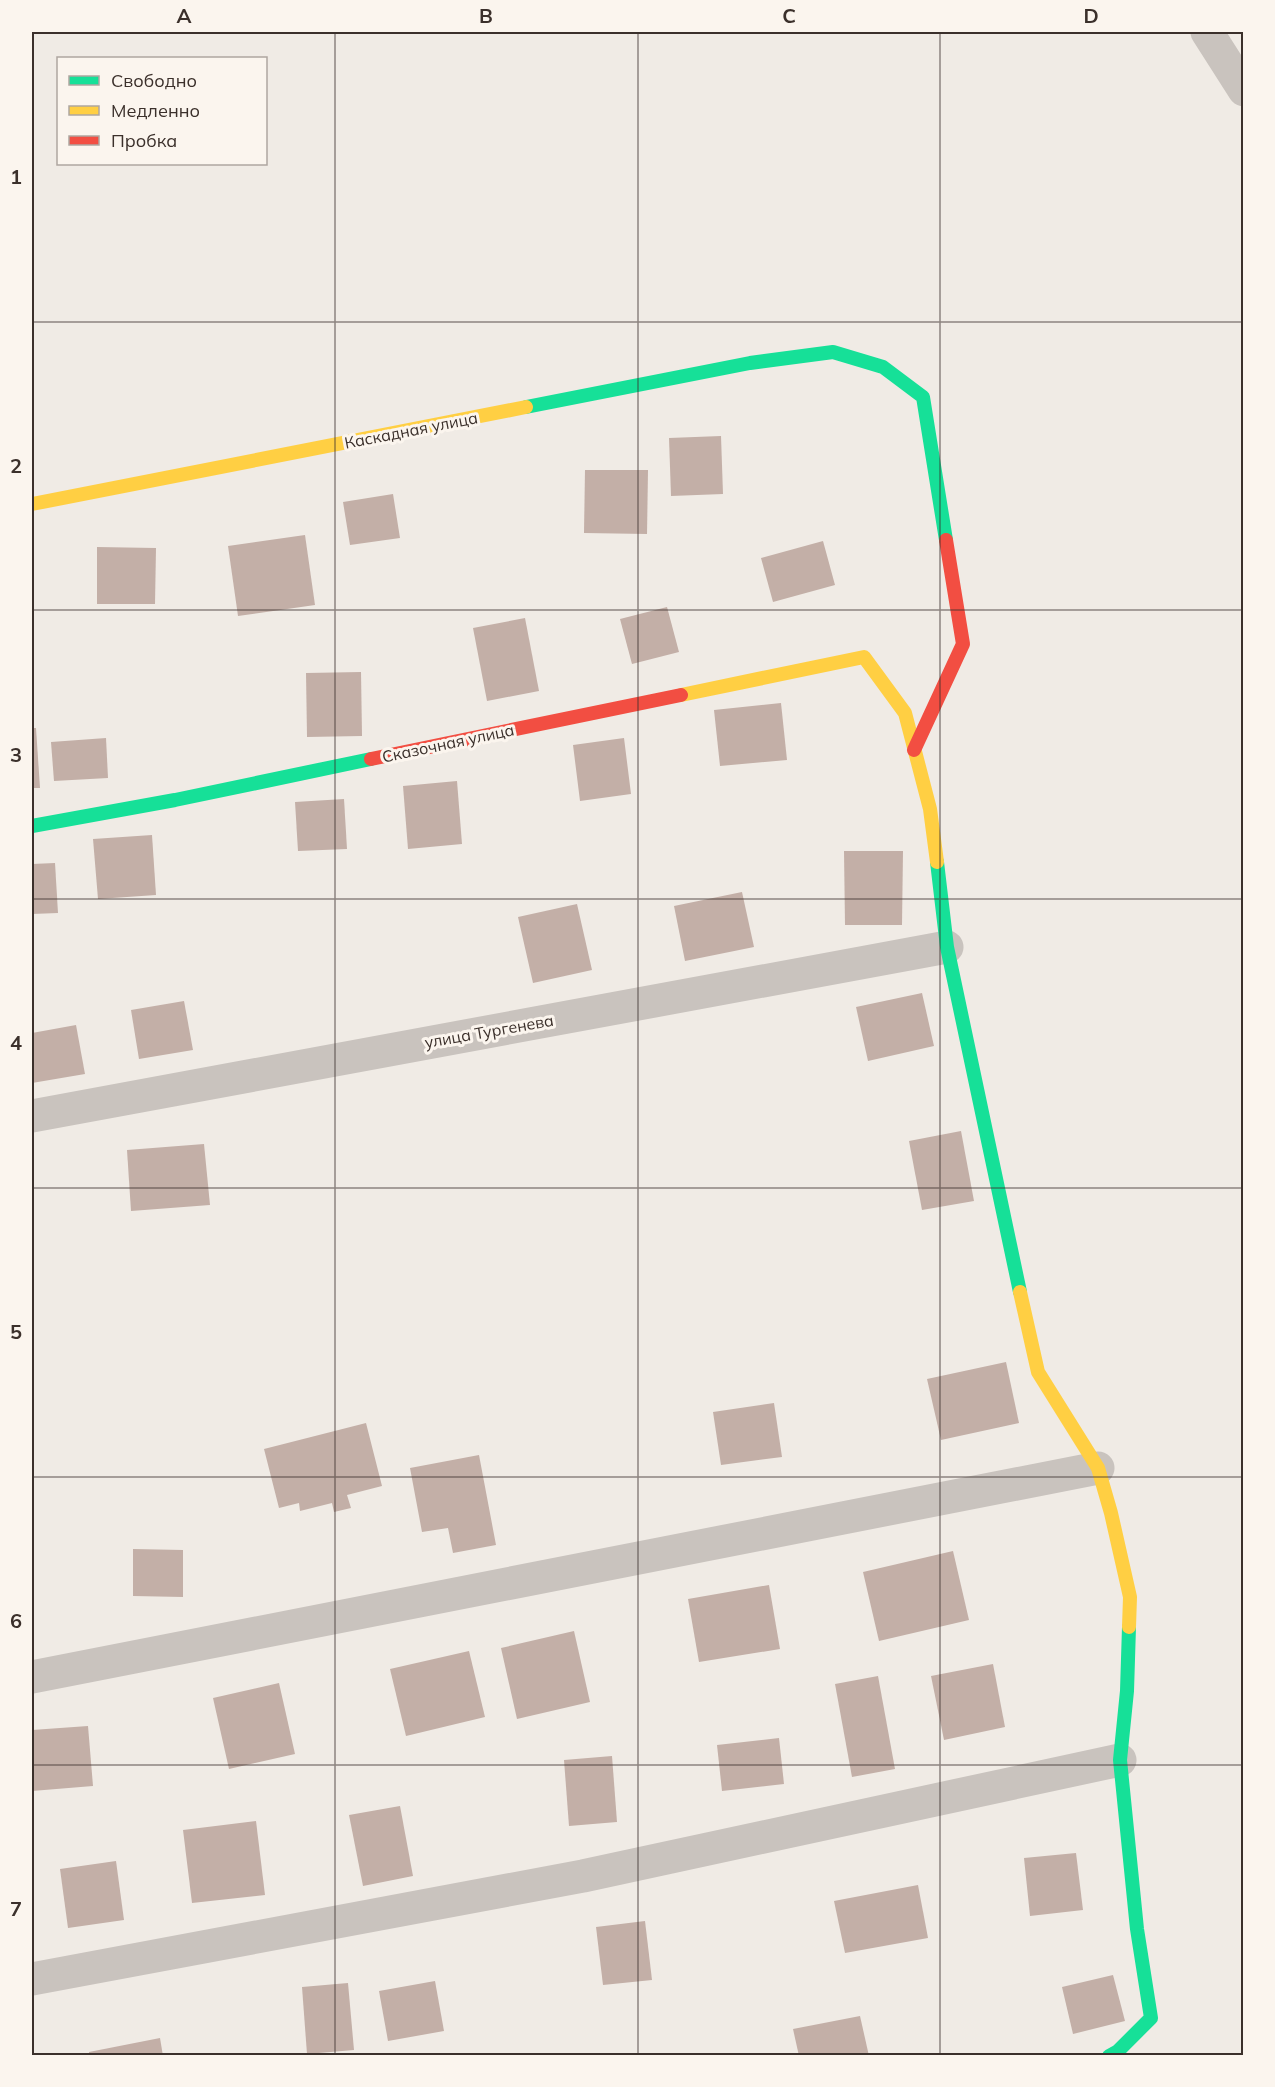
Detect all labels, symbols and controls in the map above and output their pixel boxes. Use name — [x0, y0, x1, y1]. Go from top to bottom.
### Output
text: A — [177, 3, 192, 28]
text: B — [479, 3, 493, 28]
text: C — [782, 3, 796, 28]
text: D — [1083, 3, 1099, 28]
legend — [57, 57, 267, 165]
text: Свободно — [111, 69, 197, 92]
text: Медленно — [111, 99, 200, 122]
text: Пробка — [111, 129, 177, 152]
text: 1 — [10, 164, 22, 189]
street label: Каскадная улица — [343, 407, 479, 453]
text: 2 — [10, 453, 22, 478]
street label: Сказочная улица — [380, 719, 516, 767]
text: 3 — [10, 742, 22, 767]
street label: улица Тургенева — [423, 1010, 555, 1052]
text: 4 — [10, 1030, 22, 1055]
text: 5 — [10, 1319, 22, 1344]
text: 6 — [10, 1608, 22, 1633]
text: 7 — [10, 1896, 22, 1921]

